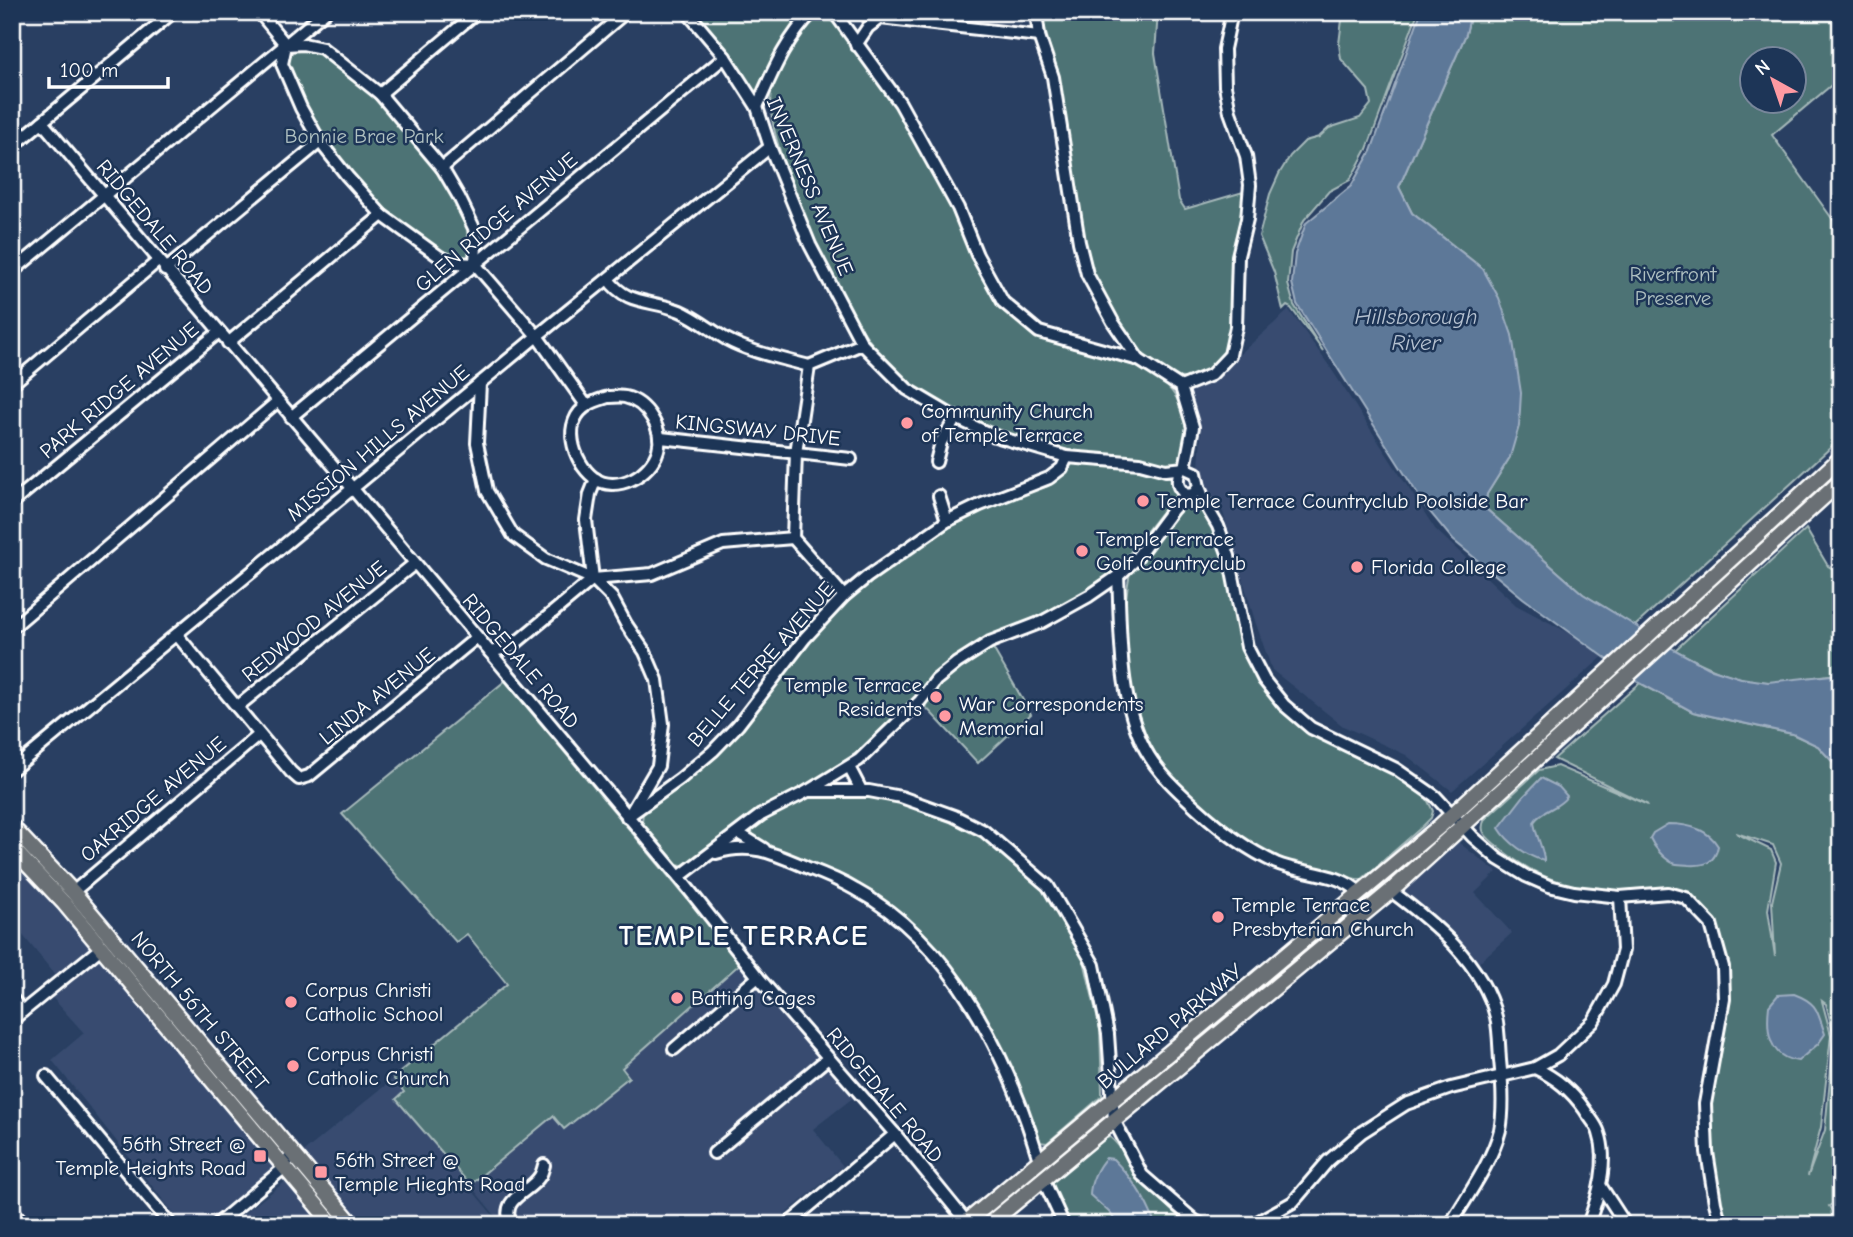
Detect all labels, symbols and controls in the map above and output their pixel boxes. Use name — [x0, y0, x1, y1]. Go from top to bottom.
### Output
scale bar — [49, 46, 168, 90]
north arrow — [1738, 46, 1808, 116]
text: N — [1751, 55, 1775, 80]
text: 100 m — [60, 58, 118, 82]
street label: INVERNESS AVENUE — [762, 93, 858, 279]
park label: Bonnie Brae Park — [284, 124, 444, 148]
street label: GLEN RIDGE AVENUE — [410, 147, 582, 297]
street label: RIDGEDALE ROAD — [92, 155, 218, 299]
park label: Riverfront Preserve — [1629, 262, 1718, 310]
water label: Hillsborough River — [1354, 303, 1478, 356]
street label: PARK RIDGE AVENUE — [35, 317, 203, 463]
street label: MISSION HILLS AVENUE — [282, 360, 474, 526]
place label: Community Church of Temple Terrace — [921, 399, 1093, 447]
street label: KINGSWAY DRIVE — [674, 409, 842, 451]
marker: Community Church of Temple Terrace — [899, 415, 915, 431]
place label: Temple Terrace Countryclub Poolside Bar — [1157, 489, 1528, 513]
marker: Temple Terrace Countryclub Poolside Bar — [1135, 493, 1151, 509]
place label: Temple Terrace Golf Countryclub — [1096, 527, 1246, 575]
marker: Temple Terrace Golf Countryclub — [1074, 543, 1090, 559]
street label: REDWOOD AVENUE — [237, 555, 391, 687]
place label: Florida College — [1371, 555, 1506, 579]
marker: Florida College — [1349, 559, 1365, 575]
street label: BELLE TERRE AVENUE — [683, 577, 839, 751]
street label: RIDGEDALE ROAD — [458, 589, 584, 733]
street label: LINDA AVENUE — [315, 642, 439, 750]
place label: Temple Terrace Residents — [784, 673, 922, 721]
marker: Temple Terrace Residents — [928, 689, 944, 705]
place label: War Correspondents Memorial — [959, 692, 1143, 740]
marker: War Correspondents Memorial — [937, 708, 953, 724]
street label: OAKRIDGE AVENUE — [75, 731, 231, 867]
place label: Temple Terrace Presbyterian Church — [1232, 893, 1414, 941]
marker: Temple Terrace Presbyterian Church — [1210, 909, 1226, 925]
district label: TEMPLE TERRACE — [619, 920, 869, 952]
street label: NORTH 56TH STREET — [126, 927, 274, 1095]
street label: BULLARD PARKWAY — [1093, 958, 1248, 1093]
place label: Corpus Christi Catholic School — [305, 978, 443, 1026]
place label: Batting Cages — [691, 986, 816, 1010]
marker: Batting Cages — [669, 990, 685, 1006]
marker: Corpus Christi Catholic School — [283, 994, 299, 1010]
street label: RIDGEDALE ROAD — [822, 1023, 948, 1167]
place label: Corpus Christi Catholic Church — [307, 1042, 450, 1090]
marker: Corpus Christi Catholic Church — [285, 1058, 301, 1074]
place label: 56th Street @ Temple Heights Road — [56, 1132, 246, 1180]
marker: 56th Street @ Temple Heights Road — [252, 1148, 268, 1164]
place label: 56th Street @ Temple Hieghts Road — [335, 1148, 525, 1196]
marker: 56th Street @ Temple Hieghts Road — [313, 1164, 329, 1180]

